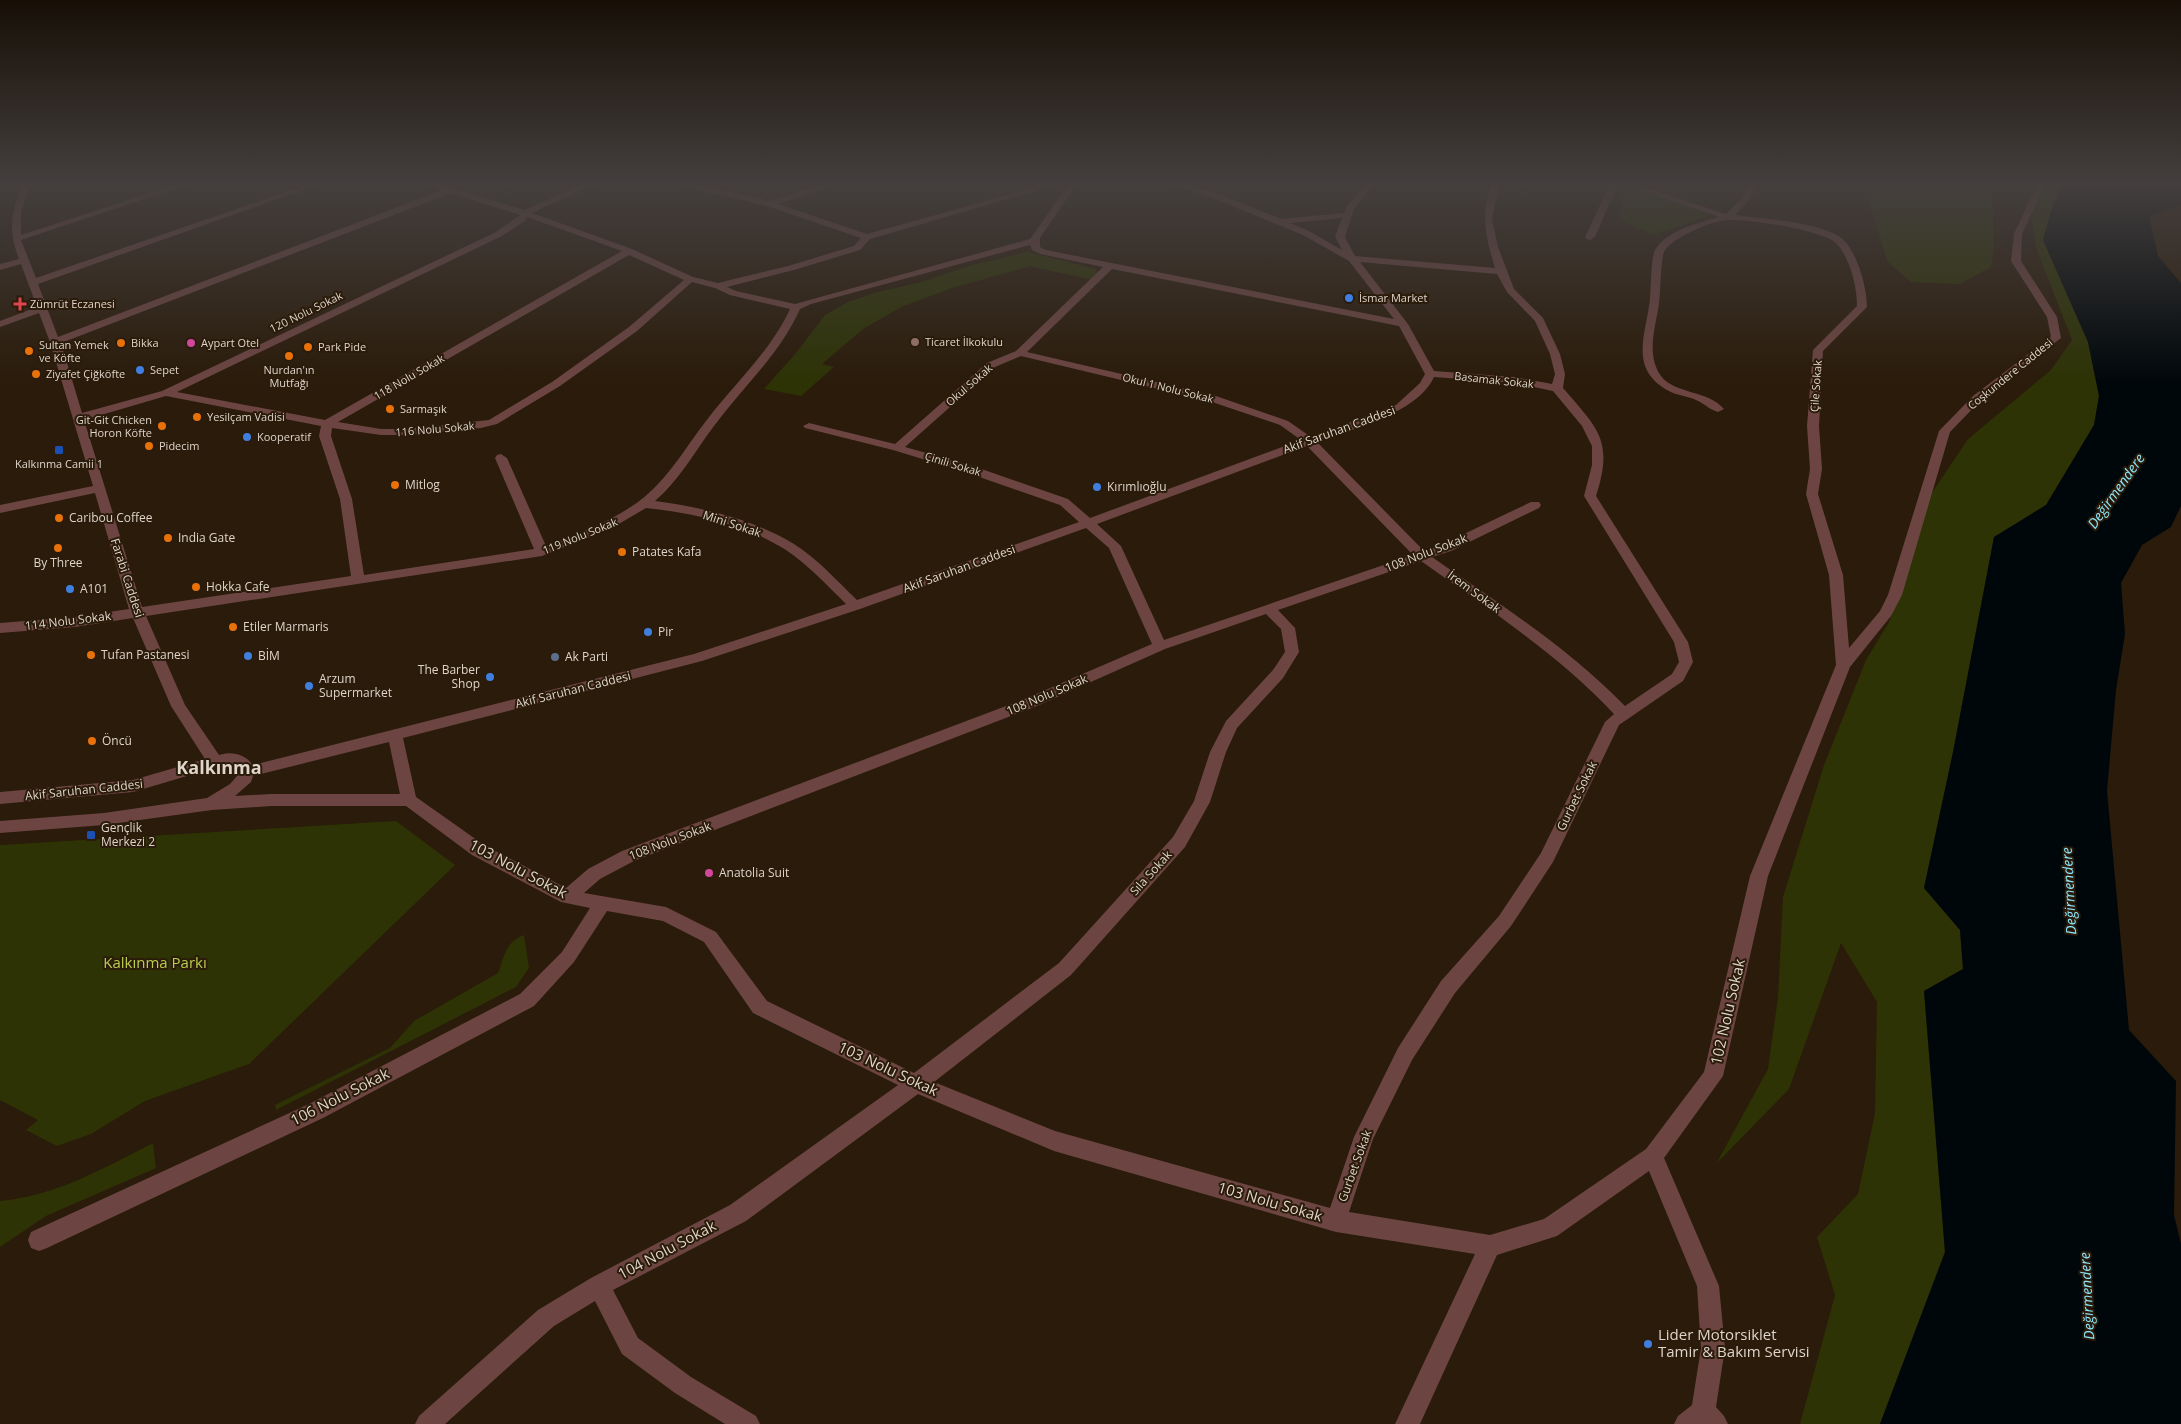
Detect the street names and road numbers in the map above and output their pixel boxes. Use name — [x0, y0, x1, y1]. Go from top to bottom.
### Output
street label: 120 Nolu Sokak — [267, 287, 345, 336]
street label: Coşkundere Caddesi — [1964, 335, 2055, 413]
street label: 118 Nolu Sokak — [371, 350, 447, 403]
street label: Çile Sokak — [1806, 359, 1825, 412]
street label: Okul Sokak — [942, 360, 995, 409]
street label: Basamak Sokak — [1454, 368, 1535, 391]
street label: Okul 1 Nolu Sokak — [1121, 369, 1215, 406]
street label: Akif Saruhan Caddesi — [1280, 401, 1397, 458]
street label: 116 Nolu Sokak — [395, 418, 475, 439]
street label: Çinili Sokak — [923, 448, 983, 479]
street label: Mini Sokak — [701, 506, 764, 541]
street label: 119 Nolu Sokak — [540, 514, 620, 557]
street label: 108 Nolu Sokak — [1382, 529, 1470, 576]
street label: Farabi Caddesi — [107, 536, 148, 620]
street label: Akif Saruhan Caddesi — [900, 540, 1017, 597]
street label: İrem Sokak — [1444, 566, 1505, 617]
street label: 114 Nolu Sokak — [24, 607, 113, 634]
street label: Akif Saruhan Caddesi — [513, 667, 632, 712]
street label: 108 Nolu Sokak — [1004, 670, 1091, 719]
street label: Gurbet Sokak — [1552, 757, 1601, 833]
street label: Akif Saruhan Caddesi — [24, 775, 144, 804]
street label: 108 Nolu Sokak — [626, 817, 714, 864]
street label: 103 Nolu Sokak — [466, 834, 571, 902]
street label: Sıla Sokak — [1126, 846, 1176, 899]
street label: 102 Nolu Sokak — [1705, 957, 1749, 1067]
street label: 103 Nolu Sokak — [835, 1036, 942, 1100]
street label: 106 Nolu Sokak — [287, 1063, 392, 1130]
street label: Gurbet Sokak — [1334, 1127, 1376, 1204]
street label: 103 Nolu Sokak — [1216, 1177, 1325, 1226]
street label: 104 Nolu Sokak — [614, 1215, 719, 1283]

